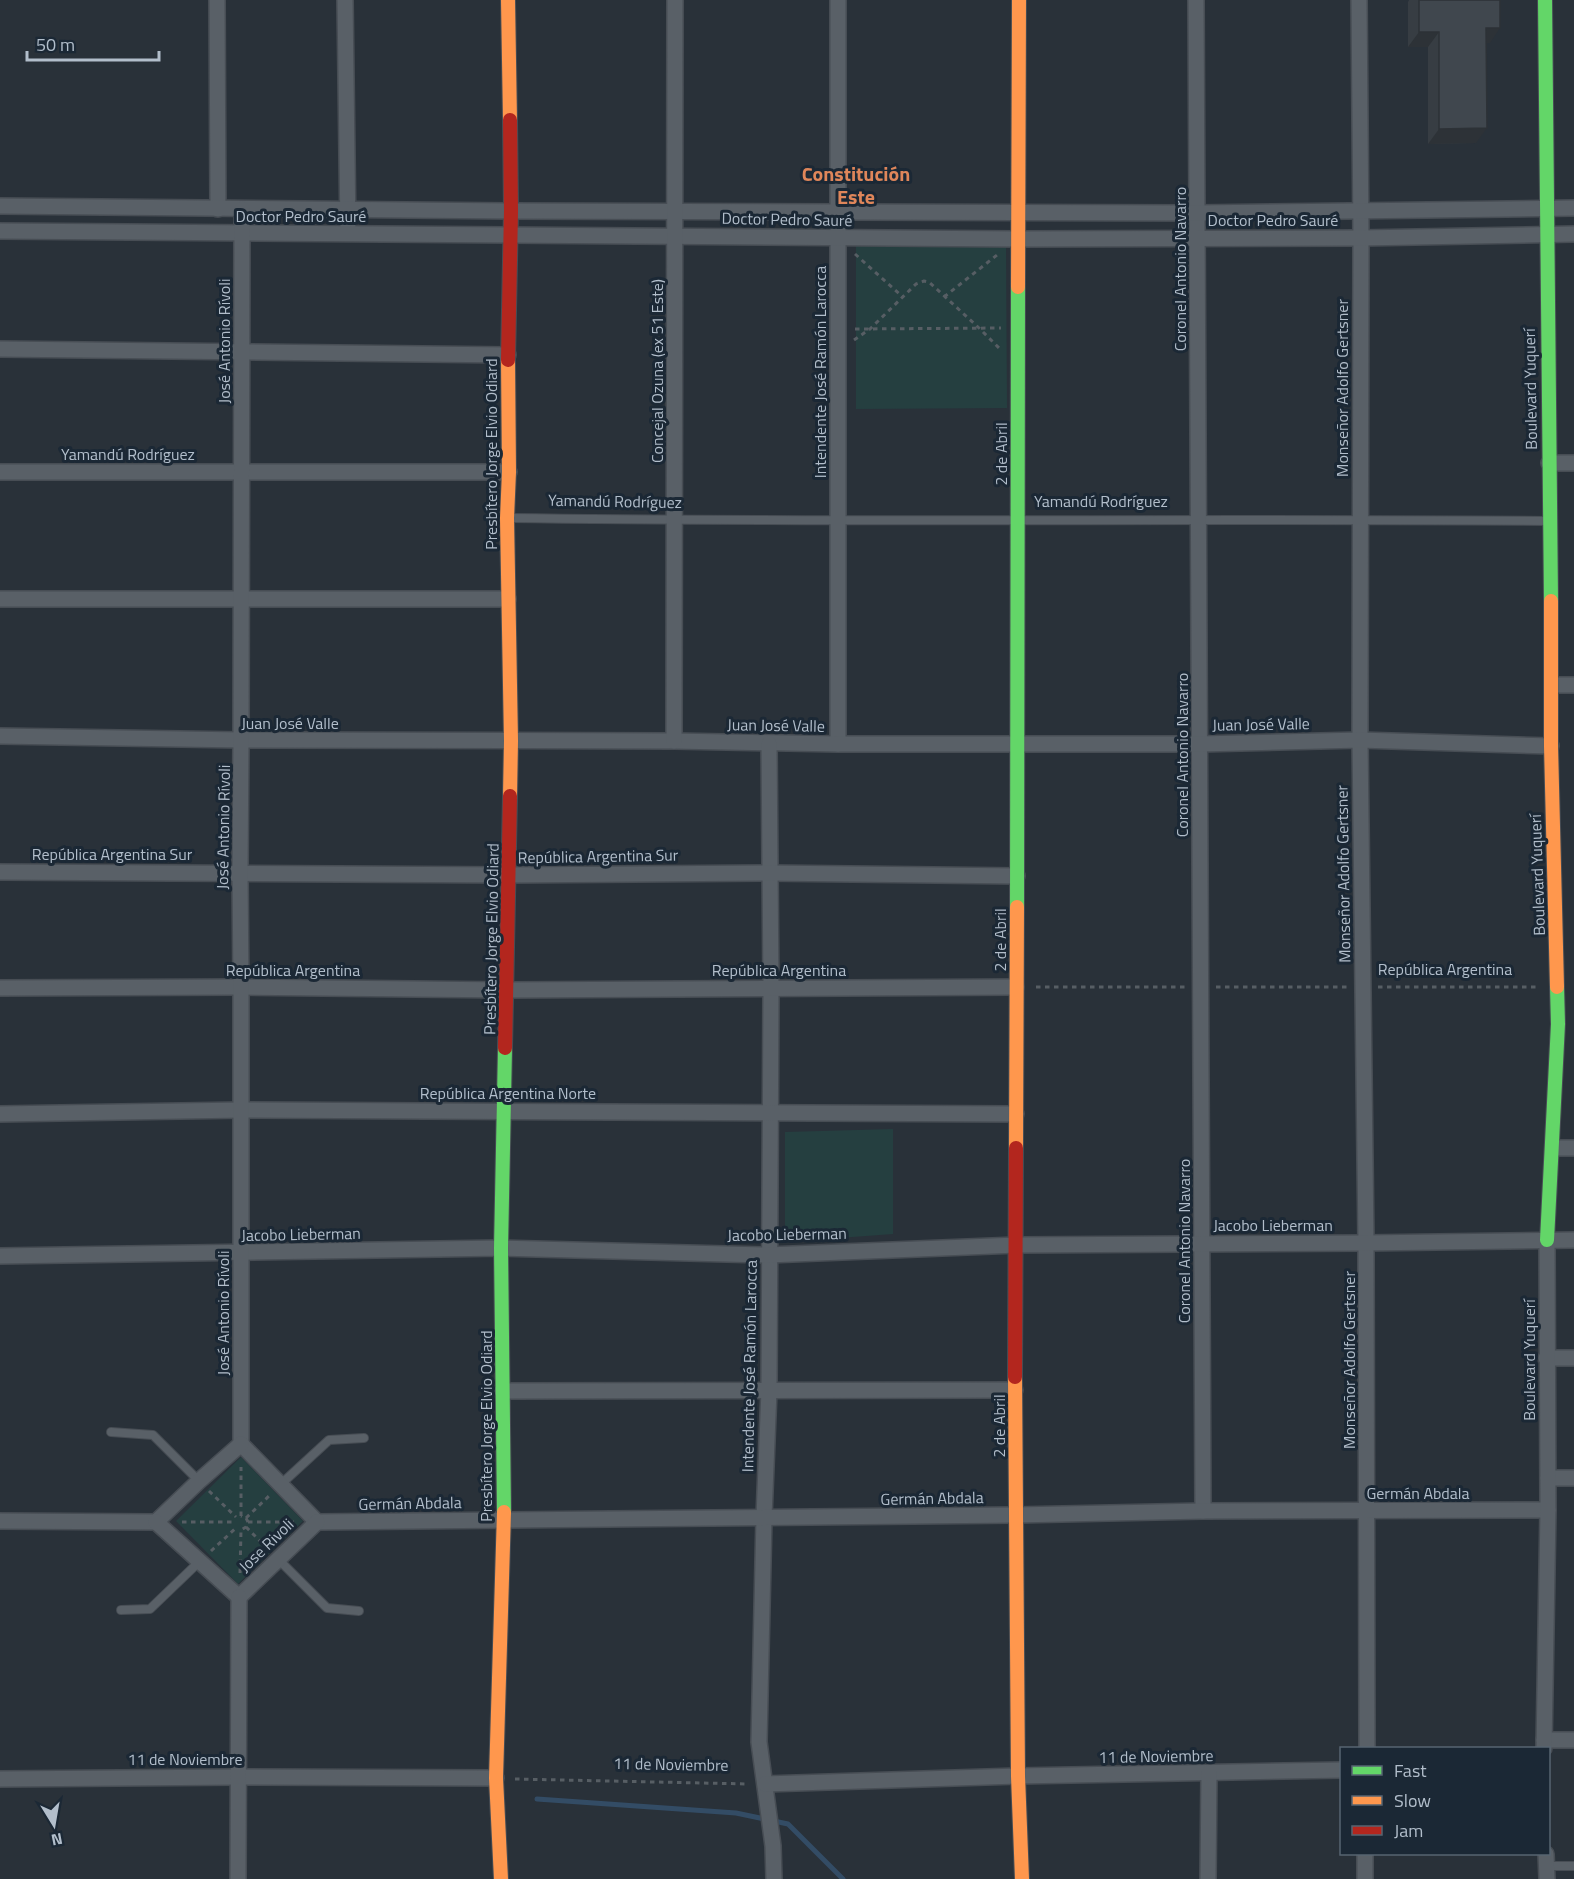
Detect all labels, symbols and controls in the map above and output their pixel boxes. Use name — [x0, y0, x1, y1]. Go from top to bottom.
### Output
scale bar — [27, 24, 159, 62]
text: 50 m — [36, 31, 75, 58]
district label: Constitución Este — [802, 158, 910, 212]
street label: Coronel Antonio Navarro — [1168, 187, 1192, 351]
street label: Doctor Pedro Sauré — [236, 204, 366, 228]
street label: Doctor Pedro Sauré — [721, 206, 853, 232]
street label: Doctor Pedro Sauré — [1208, 208, 1338, 232]
street label: Intendente José Ramón Larocca — [808, 266, 832, 478]
street label: José Antonio Rívoli — [212, 279, 236, 403]
street label: Concejal Ozuna (ex 51 Este) — [645, 279, 669, 463]
street label: Monseñor Adolfo Gertsner — [1330, 299, 1354, 477]
street label: Boulevard Yuquerí — [1517, 327, 1543, 450]
street label: Presbítero Jorge Elvio Odiard — [479, 358, 503, 550]
street label: 2 de Abril — [989, 422, 1013, 486]
street label: Yamandú Rodríguez — [61, 442, 195, 466]
street label: Yamandú Rodríguez — [548, 488, 682, 514]
street label: Yamandú Rodríguez — [1034, 489, 1168, 513]
street label: Coronel Antonio Navarro — [1170, 673, 1194, 837]
street label: Juan José Valle — [241, 711, 339, 735]
street label: Juan José Valle — [1212, 711, 1310, 737]
street label: Juan José Valle — [727, 712, 825, 738]
street label: José Antonio Rívoli — [210, 764, 236, 890]
street label: Monseñor Adolfo Gertsner — [1329, 784, 1357, 963]
street label: Boulevard Yuquerí — [1523, 812, 1551, 936]
street label: República Argentina Sur — [32, 842, 193, 866]
street label: Presbítero Jorge Elvio Odiard — [477, 843, 505, 1035]
street label: República Argentina Sur — [517, 843, 679, 869]
street label: 2 de Abril — [988, 908, 1012, 972]
street label: República Argentina — [1378, 957, 1512, 981]
street label: República Argentina — [226, 958, 360, 982]
street label: República Argentina — [712, 958, 846, 982]
street label: República Argentina Norte — [420, 1081, 596, 1105]
street label: Coronel Antonio Navarro — [1172, 1159, 1196, 1323]
street label: Jacobo Lieberman — [1213, 1213, 1333, 1237]
street label: Jacobo Lieberman — [241, 1221, 361, 1247]
street label: Jacobo Lieberman — [727, 1221, 847, 1247]
street label: José Antonio Rívoli — [211, 1251, 235, 1375]
street label: Intendente José Ramón Larocca — [735, 1260, 763, 1472]
street label: Monseñor Adolfo Gertsner — [1337, 1271, 1361, 1449]
street label: Boulevard Yuquerí — [1517, 1298, 1541, 1421]
street label: Presbítero Jorge Elvio Odiard — [474, 1330, 498, 1522]
street label: 2 de Abril — [987, 1394, 1011, 1458]
street label: Germán Abdala — [1366, 1481, 1470, 1505]
street label: Germán Abdala — [880, 1485, 984, 1511]
street label: Germán Abdala — [358, 1490, 462, 1516]
street label: Jose Rivoli — [233, 1513, 299, 1577]
street label: 11 de Noviembre — [1098, 1743, 1214, 1769]
street label: 11 de Noviembre — [127, 1747, 243, 1771]
legend — [1340, 1747, 1550, 1855]
street label: 11 de Noviembre — [613, 1751, 729, 1777]
text: Fast — [1394, 1757, 1427, 1784]
text: Slow — [1394, 1787, 1431, 1814]
north arrow — [24, 1795, 84, 1855]
text: Jam — [1394, 1817, 1423, 1844]
text: N — [49, 1827, 65, 1853]

